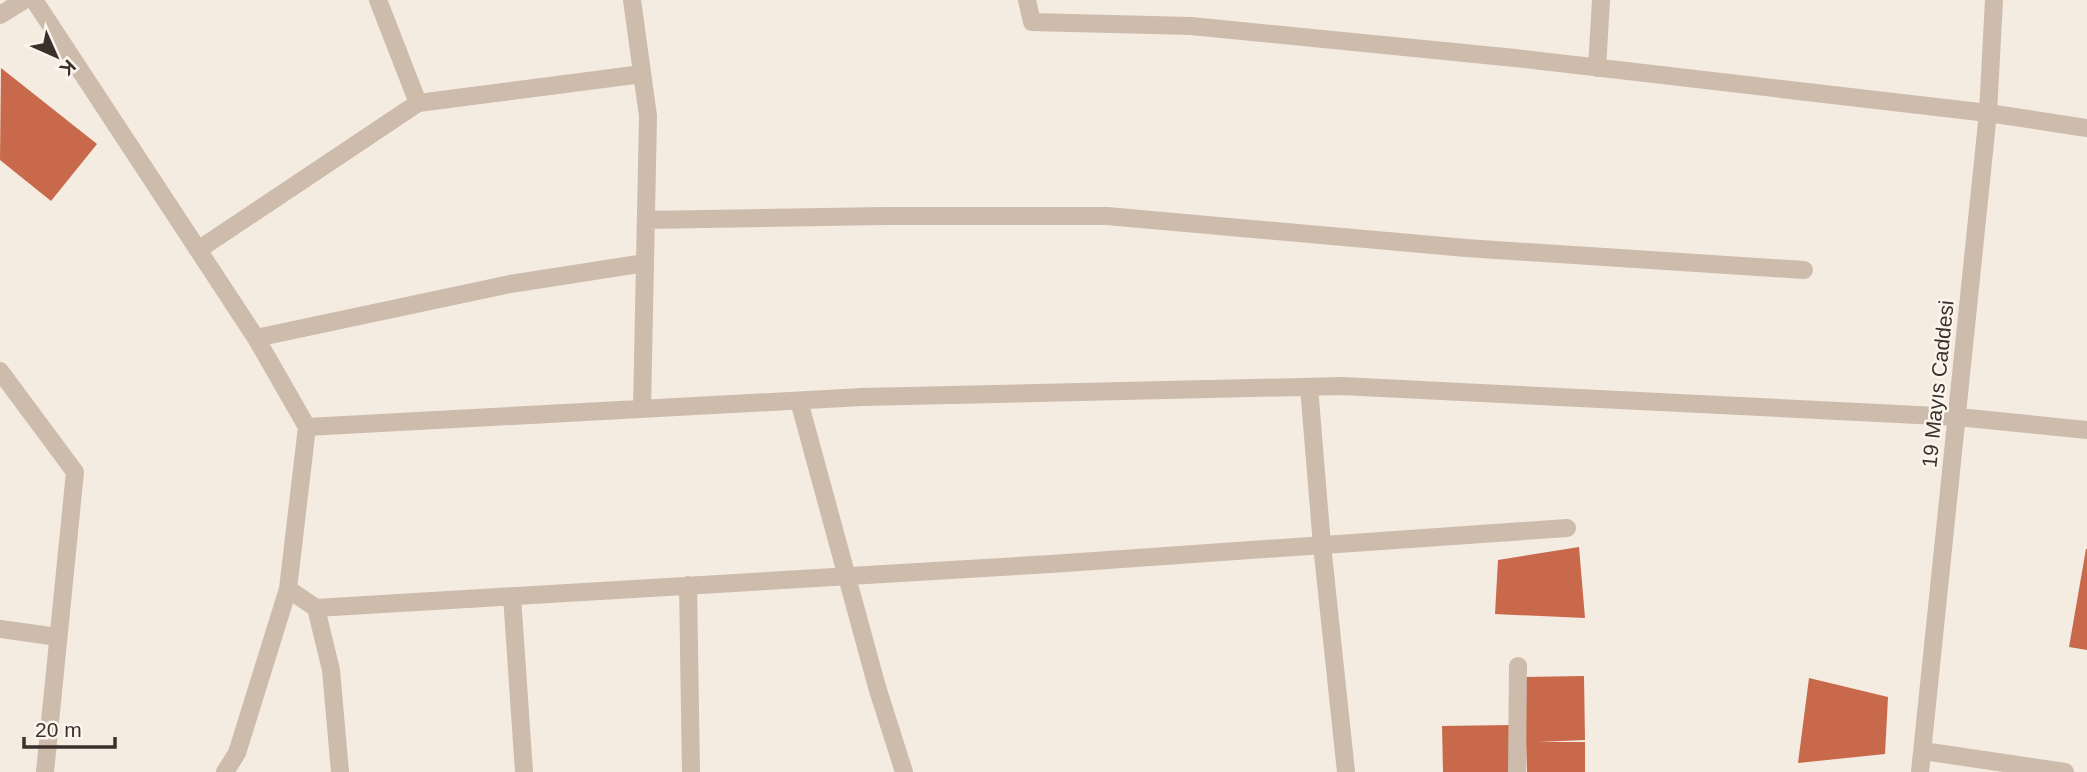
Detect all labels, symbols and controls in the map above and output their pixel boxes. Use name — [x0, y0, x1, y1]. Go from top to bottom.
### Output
north arrow — [21, 21, 91, 91]
text: K — [55, 55, 80, 80]
street label: 19 Mayıs Caddesi — [1917, 299, 1958, 469]
scale bar — [24, 706, 116, 750]
text: 20 m — [35, 718, 82, 741]

